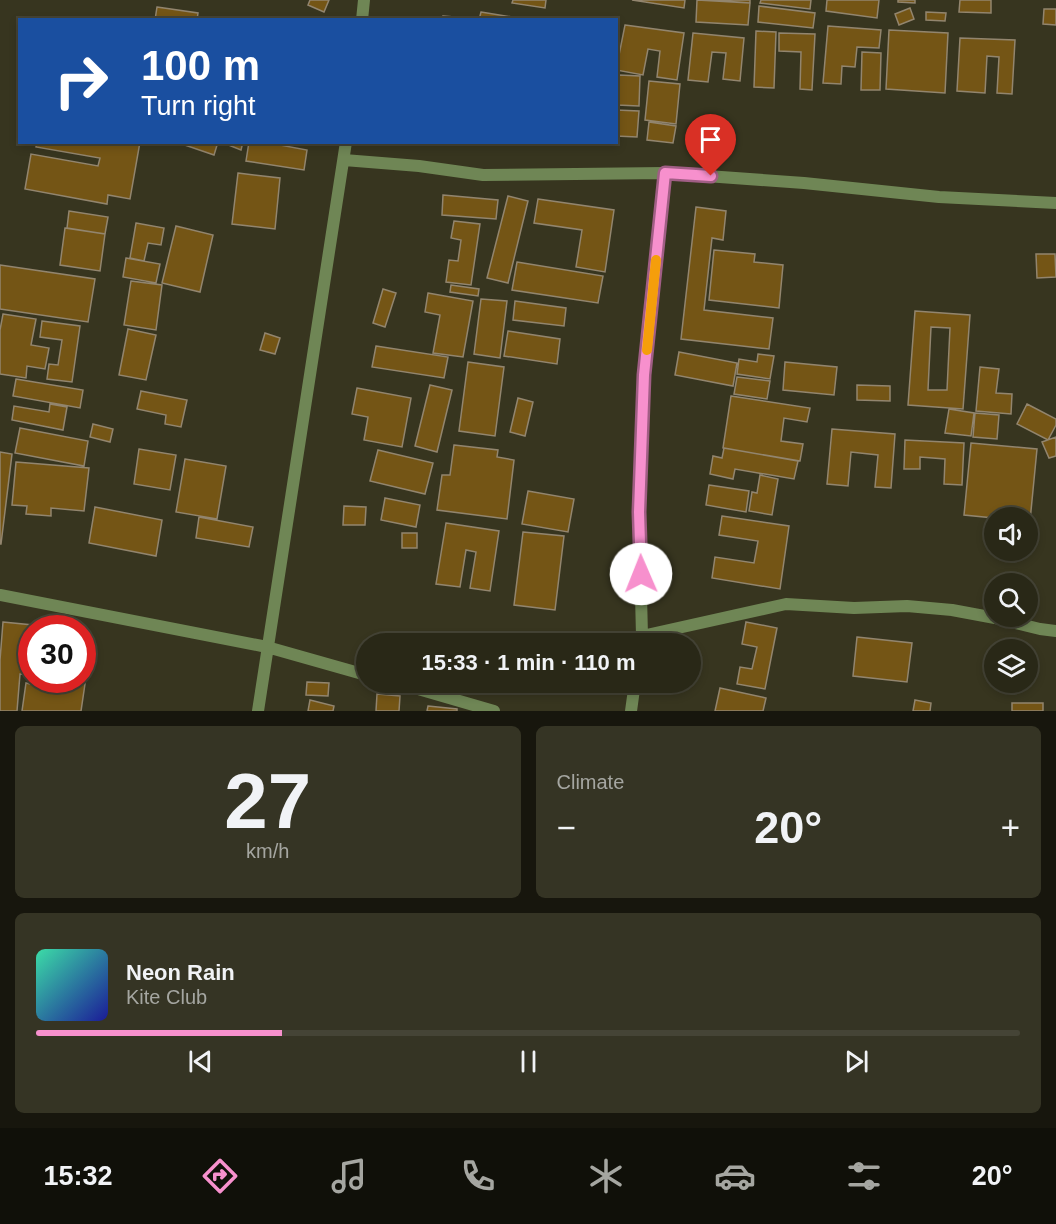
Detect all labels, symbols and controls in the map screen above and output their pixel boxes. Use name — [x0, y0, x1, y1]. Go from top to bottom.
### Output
icon: right — [42, 42, 120, 120]
text: 100 m — [141, 42, 260, 89]
text: Turn right — [141, 91, 256, 121]
pin — [685, 114, 736, 176]
icon: arrive — [694, 123, 727, 156]
map controls — [984, 507, 1038, 693]
button: sound — [984, 507, 1038, 561]
position arrow — [609, 542, 673, 606]
button: search — [984, 573, 1038, 627]
speed limit sign: 30 — [18, 615, 96, 693]
button: layers — [984, 639, 1038, 693]
text: 15:33 · 1 min · 110 m — [422, 650, 636, 675]
text: 27 — [224, 757, 311, 845]
text: Climate — [557, 771, 624, 793]
text: 20° — [754, 802, 822, 853]
text: − — [557, 809, 576, 846]
text: + — [1001, 809, 1020, 846]
text: km/h — [246, 840, 289, 862]
text: Neon Rain — [126, 960, 235, 985]
text: Kite Club — [126, 986, 207, 1008]
icon: previous — [184, 1045, 217, 1078]
icon: pause — [512, 1045, 545, 1078]
icon: next — [840, 1045, 873, 1078]
icon: directions — [199, 1155, 241, 1197]
icon: music — [328, 1155, 370, 1197]
icon: phone — [457, 1155, 499, 1197]
icon: climate — [585, 1155, 627, 1197]
icon: car — [714, 1155, 756, 1197]
icon: filters — [843, 1155, 885, 1197]
text: 15:32 — [43, 1161, 112, 1191]
text: 20° — [972, 1161, 1013, 1191]

